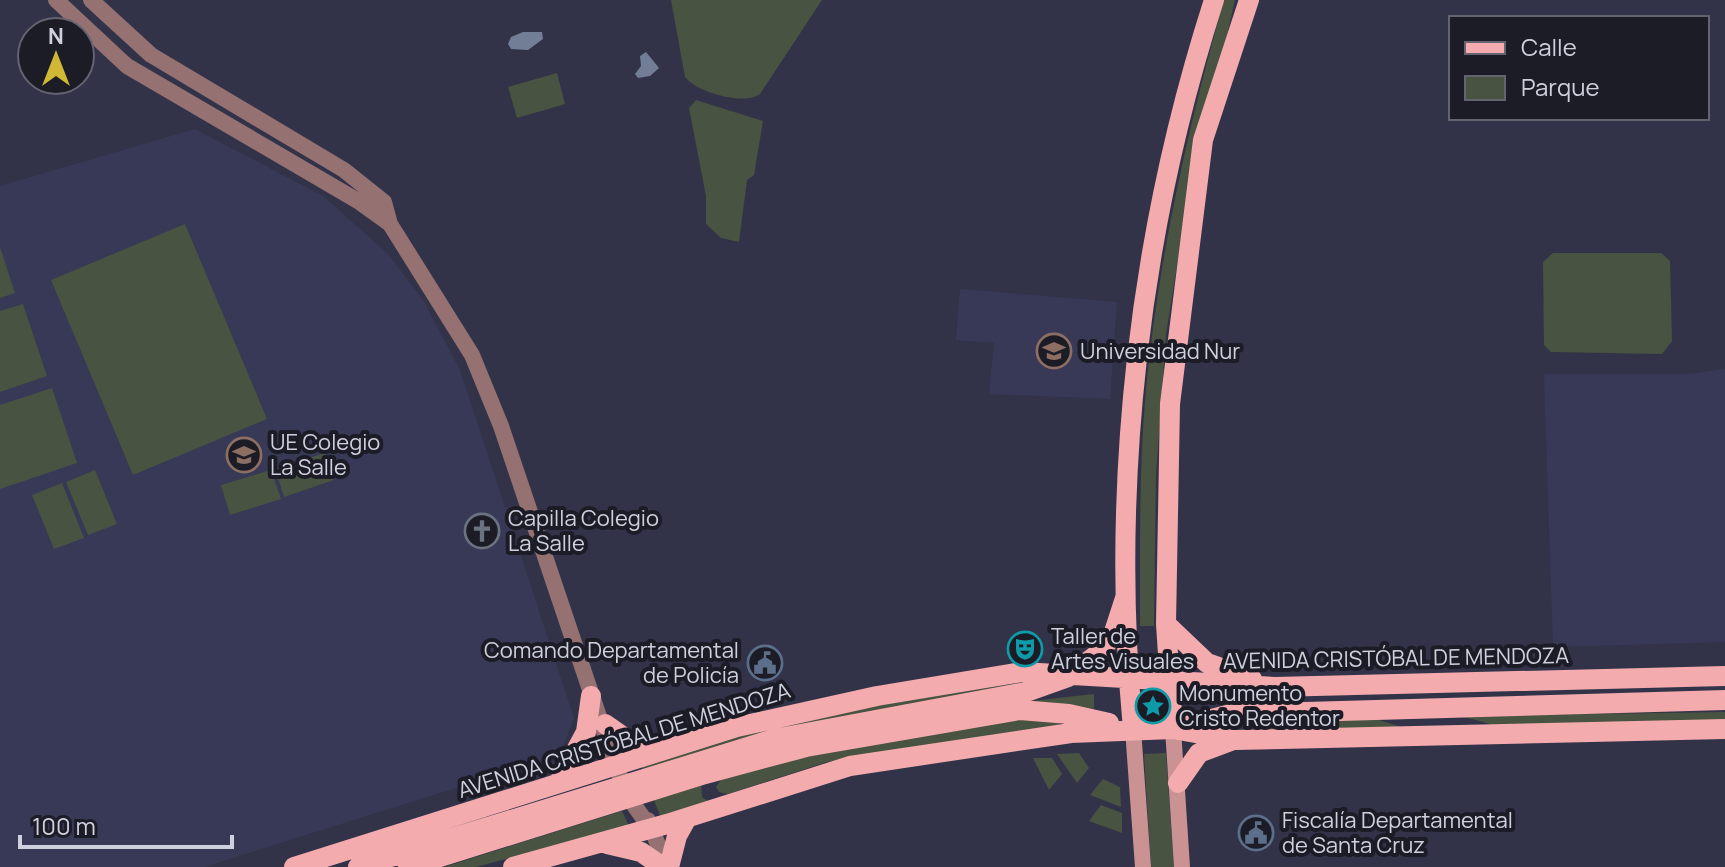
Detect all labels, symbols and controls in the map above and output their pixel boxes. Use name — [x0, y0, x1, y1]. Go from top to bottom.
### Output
north arrow — [16, 16, 96, 96]
legend — [1449, 16, 1709, 120]
text: N — [48, 21, 64, 51]
text: Calle — [1521, 30, 1577, 63]
text: Parque — [1521, 70, 1599, 103]
school or university icon: Universidad Nur — [1035, 332, 1073, 370]
place label: Universidad Nur — [1080, 336, 1240, 366]
place label: UE Colegio La Salle — [270, 427, 380, 482]
school or university icon: UE Colegio La Salle — [225, 436, 263, 474]
place label: Capilla Colegio La Salle — [508, 503, 659, 558]
church icon: Capilla Colegio La Salle — [463, 512, 501, 550]
place label: Taller de Artes Visuales — [1051, 621, 1194, 676]
theatre icon: Taller de Artes Visuales — [1006, 630, 1044, 668]
place label: Comando Departamental de Policía — [484, 635, 739, 690]
street label: AVENIDA CRISTÓBAL DE MENDOZA — [1223, 640, 1569, 676]
public building icon: Comando Departamental de Policía — [746, 644, 784, 682]
street label: AVENIDA CRISTÓBAL DE MENDOZA — [454, 675, 794, 805]
place label: Monumento Cristo Redentor — [1179, 678, 1340, 733]
place icon: Monumento Cristo Redentor — [1134, 687, 1172, 725]
scale bar — [20, 799, 232, 849]
place label: Fiscalía Departamental de Santa Cruz — [1282, 805, 1513, 860]
text: 100 m — [32, 809, 96, 842]
public building icon: Fiscalía Departamental de Santa Cruz — [1237, 814, 1275, 852]

